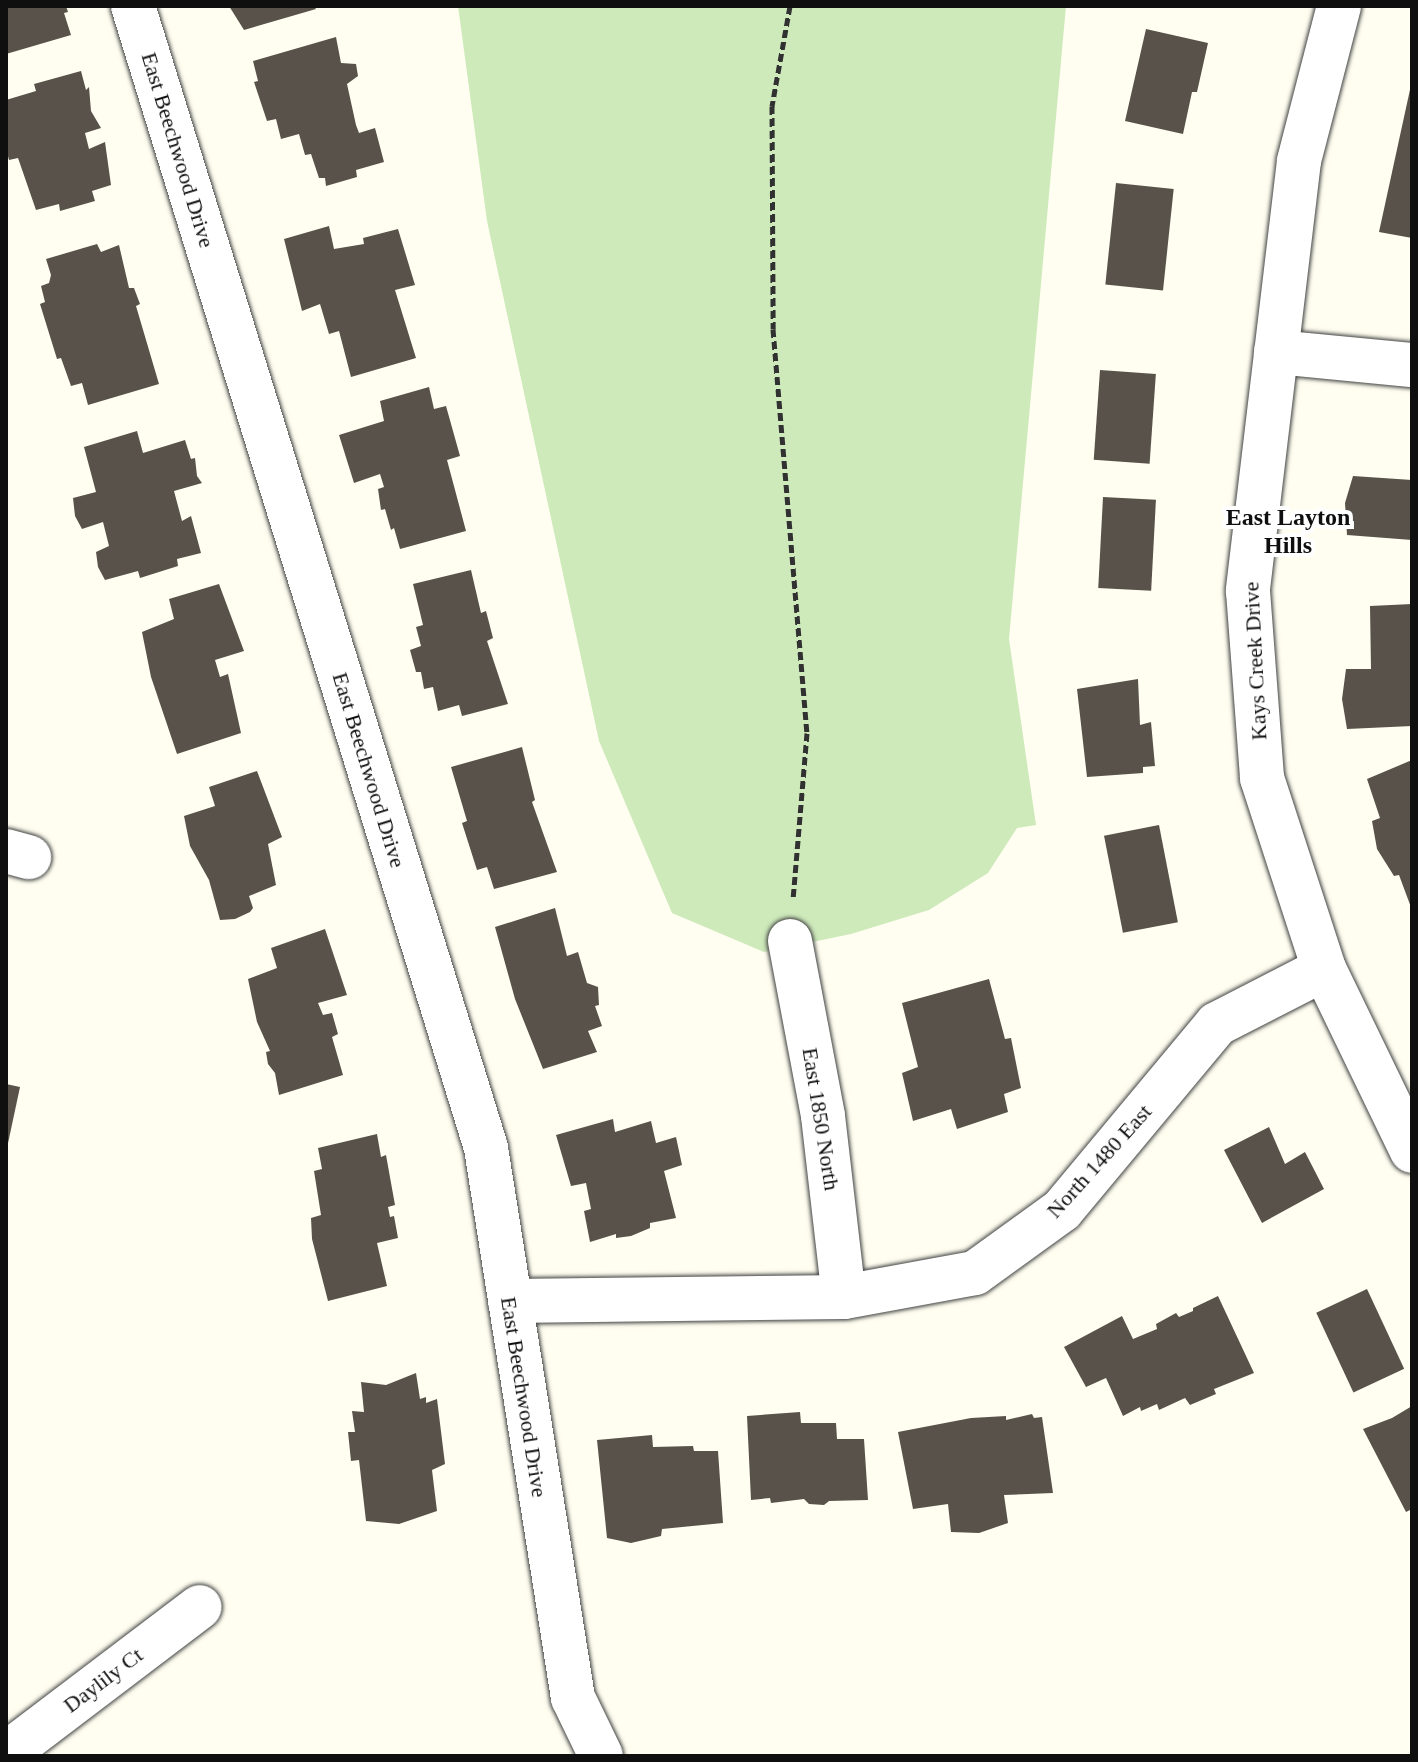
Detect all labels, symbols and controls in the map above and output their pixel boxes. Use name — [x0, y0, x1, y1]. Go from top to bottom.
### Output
street label: East Beechwood Drive — [136, 49, 220, 251]
district label: East Layton Hills — [1226, 504, 1350, 560]
street label: Kays Creek Drive — [1238, 581, 1272, 741]
street label: East Beechwood Drive — [327, 669, 411, 871]
street label: East 1850 North — [797, 1046, 845, 1192]
street label: North 1480 East — [1041, 1099, 1157, 1223]
street label: East Beechwood Drive — [495, 1295, 553, 1499]
street label: Daylily Ct — [58, 1642, 148, 1718]

